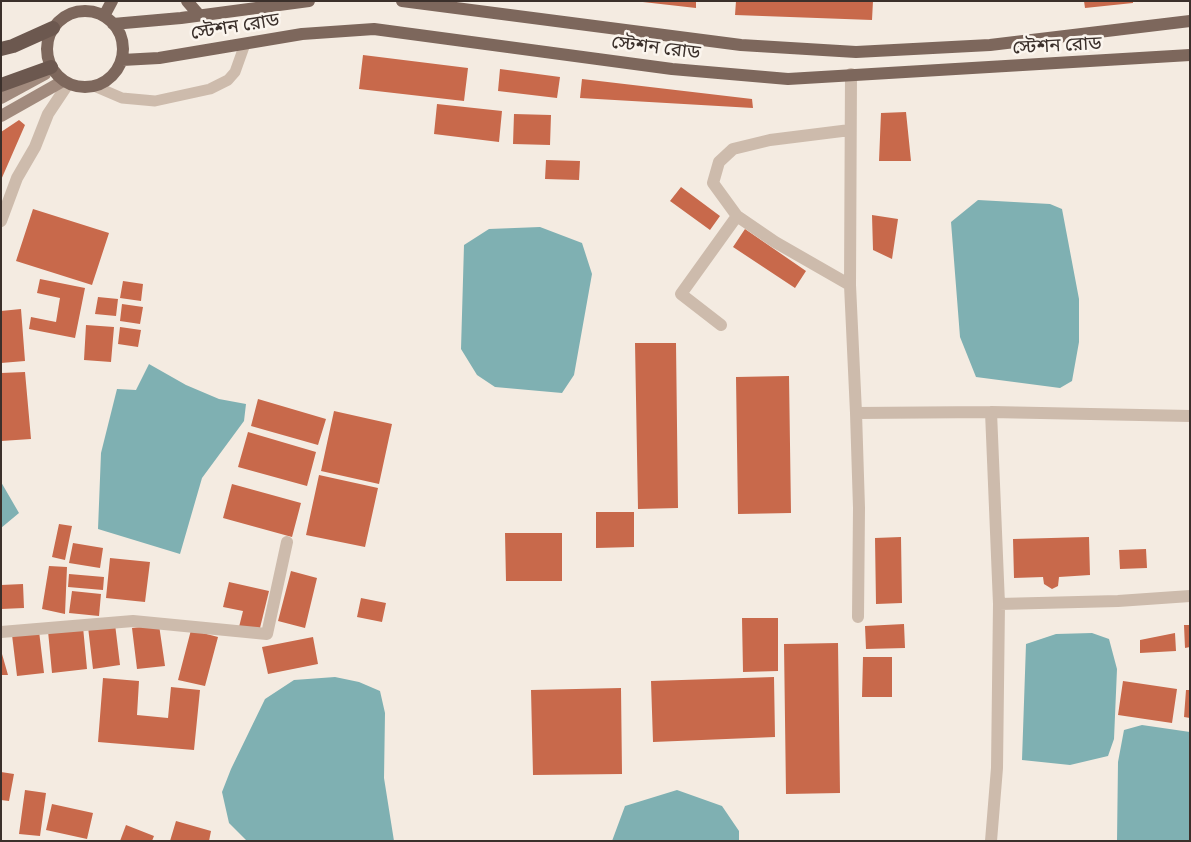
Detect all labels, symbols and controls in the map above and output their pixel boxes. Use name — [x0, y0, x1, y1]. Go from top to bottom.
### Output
street label: স্টেশন রোড — [189, 8, 281, 44]
street label: স্টেশন রোড — [610, 30, 702, 64]
street label: স্টেশন রোড — [1012, 31, 1102, 59]

